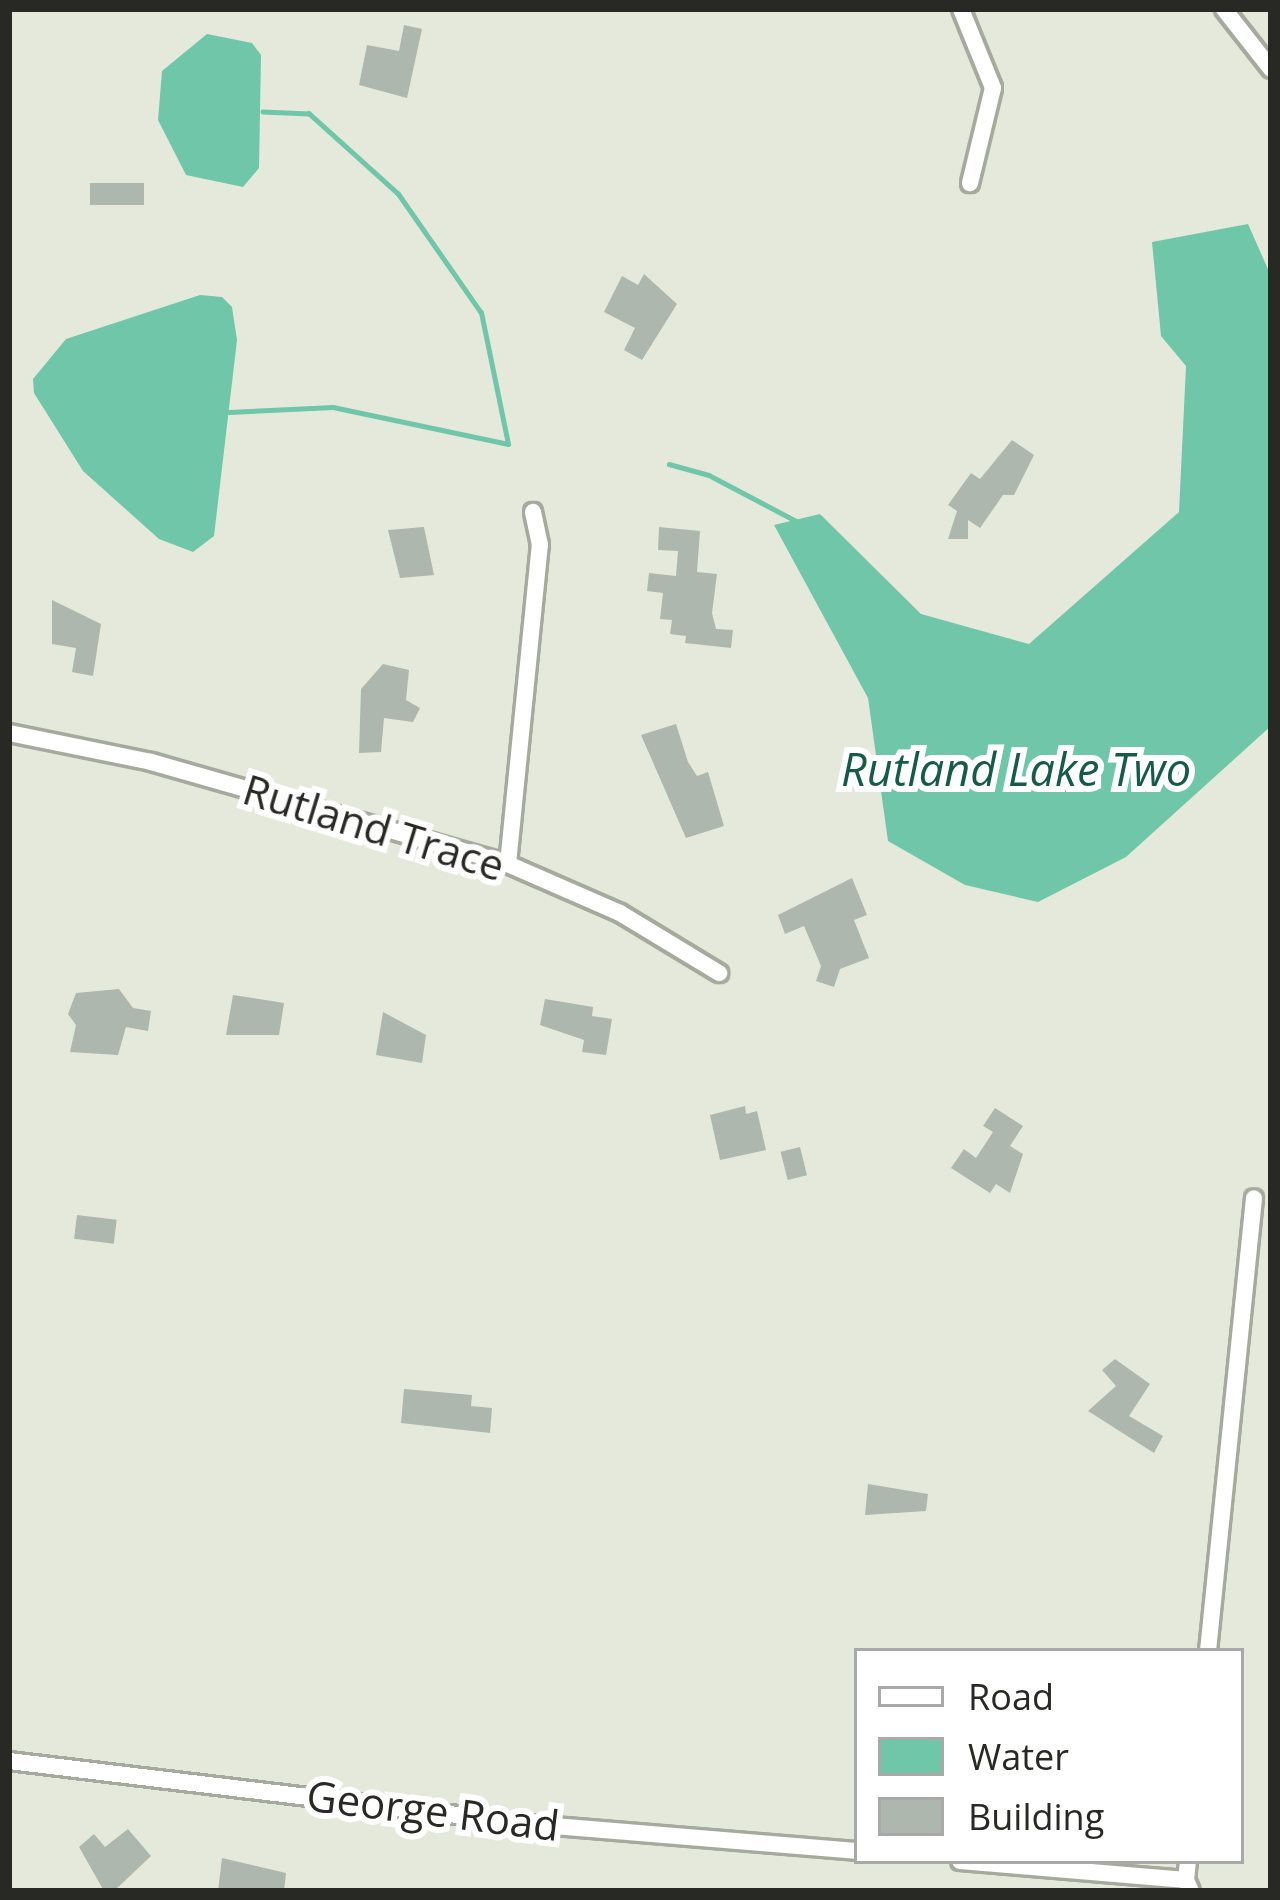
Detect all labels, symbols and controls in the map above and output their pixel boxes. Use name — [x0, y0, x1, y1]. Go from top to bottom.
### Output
water label: Rutland Lake Two — [841, 742, 1191, 796]
street label: Rutland Trace — [237, 763, 511, 891]
legend — [854, 1648, 1244, 1864]
text: Road — [968, 1672, 1054, 1721]
text: Water — [968, 1732, 1069, 1781]
street label: George Road — [304, 1770, 562, 1850]
text: Building — [968, 1792, 1104, 1841]

